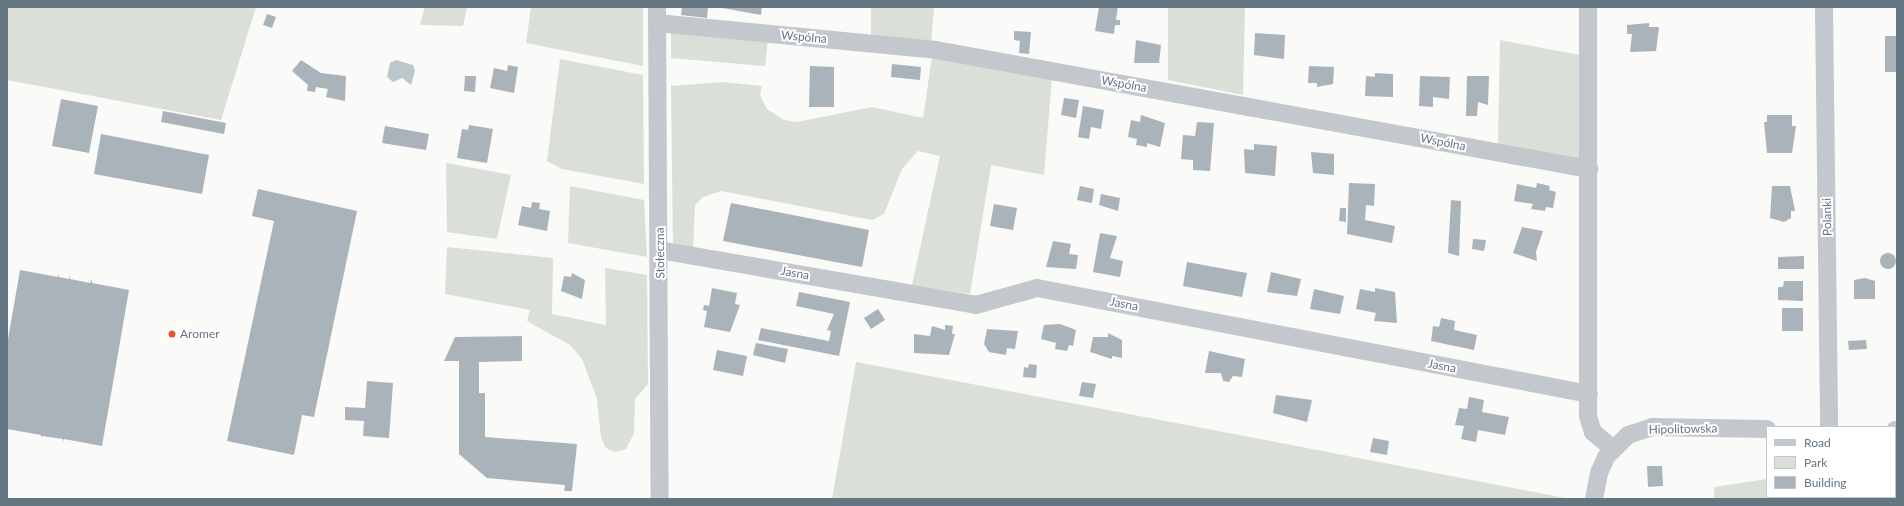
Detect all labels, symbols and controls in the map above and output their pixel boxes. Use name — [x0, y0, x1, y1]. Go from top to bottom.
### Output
street label: Wspólna — [780, 28, 828, 46]
street label: Wspólna — [1100, 73, 1148, 95]
street label: Wspólna — [1419, 131, 1467, 153]
street label: Polanki — [1819, 198, 1835, 236]
street label: Stołeczna — [652, 227, 668, 279]
street label: Jasna — [780, 263, 810, 283]
street label: Jasna — [1109, 294, 1139, 314]
place label: Aromer — [180, 327, 220, 341]
marker: Aromer — [167, 329, 177, 339]
street label: Jasna — [1427, 356, 1457, 376]
street label: Hipolitowska — [1648, 421, 1718, 437]
legend — [1766, 426, 1896, 498]
text: Road — [1804, 435, 1831, 450]
text: Park — [1804, 455, 1827, 470]
text: Building — [1804, 475, 1847, 490]

